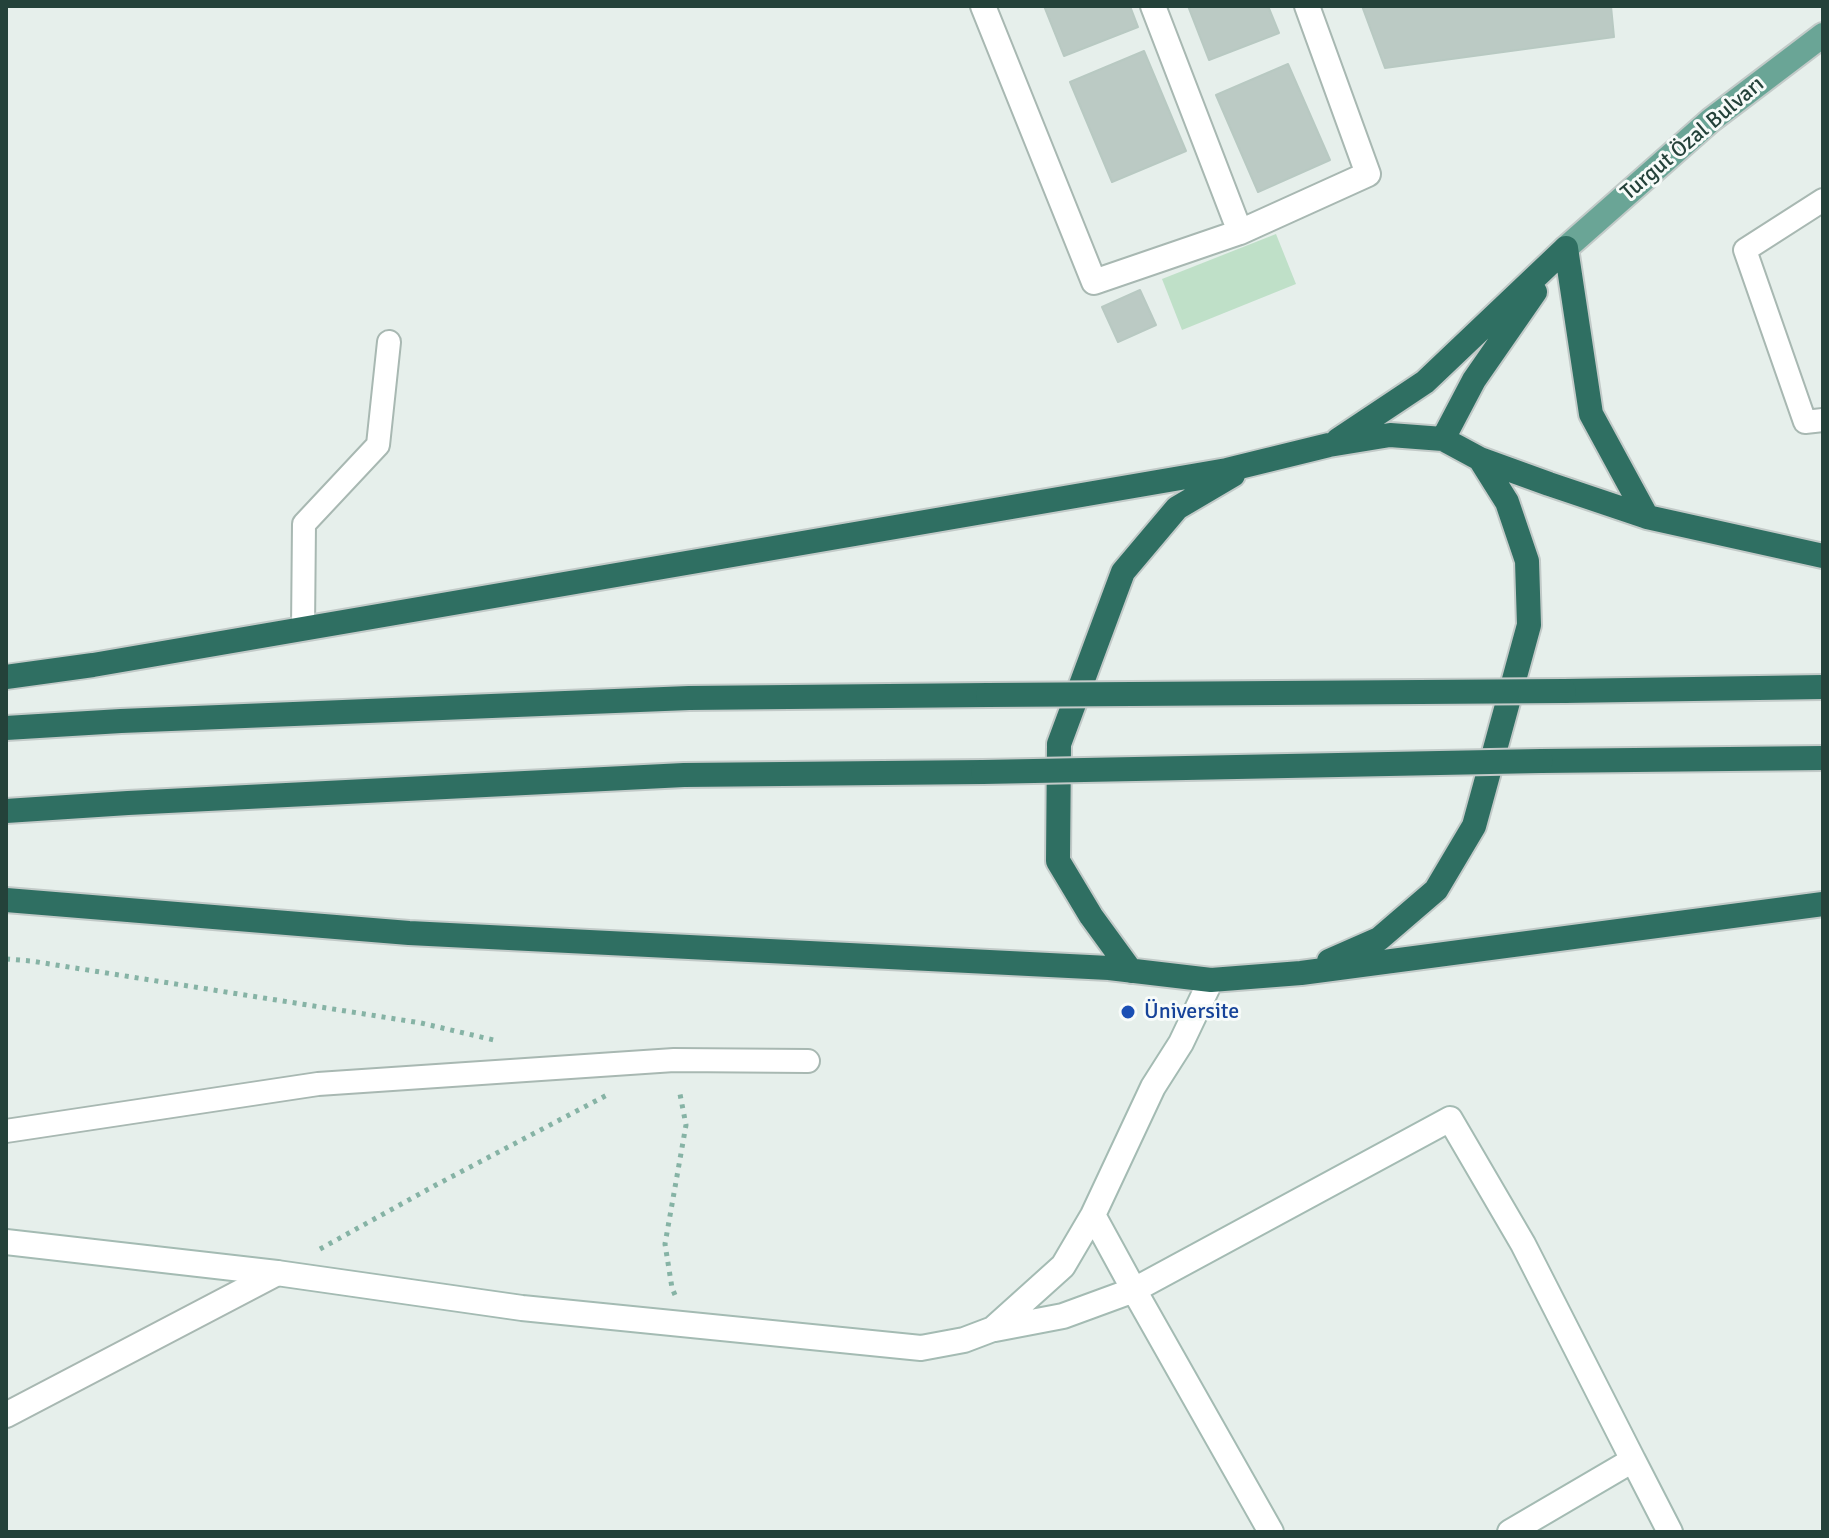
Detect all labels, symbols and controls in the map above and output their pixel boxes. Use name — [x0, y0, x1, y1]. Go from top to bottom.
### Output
street label: Turgut Özal Bulvarı — [1616, 71, 1770, 207]
place label: Üniversite — [1144, 999, 1239, 1025]
marker: Üniversite — [1119, 1003, 1137, 1021]

